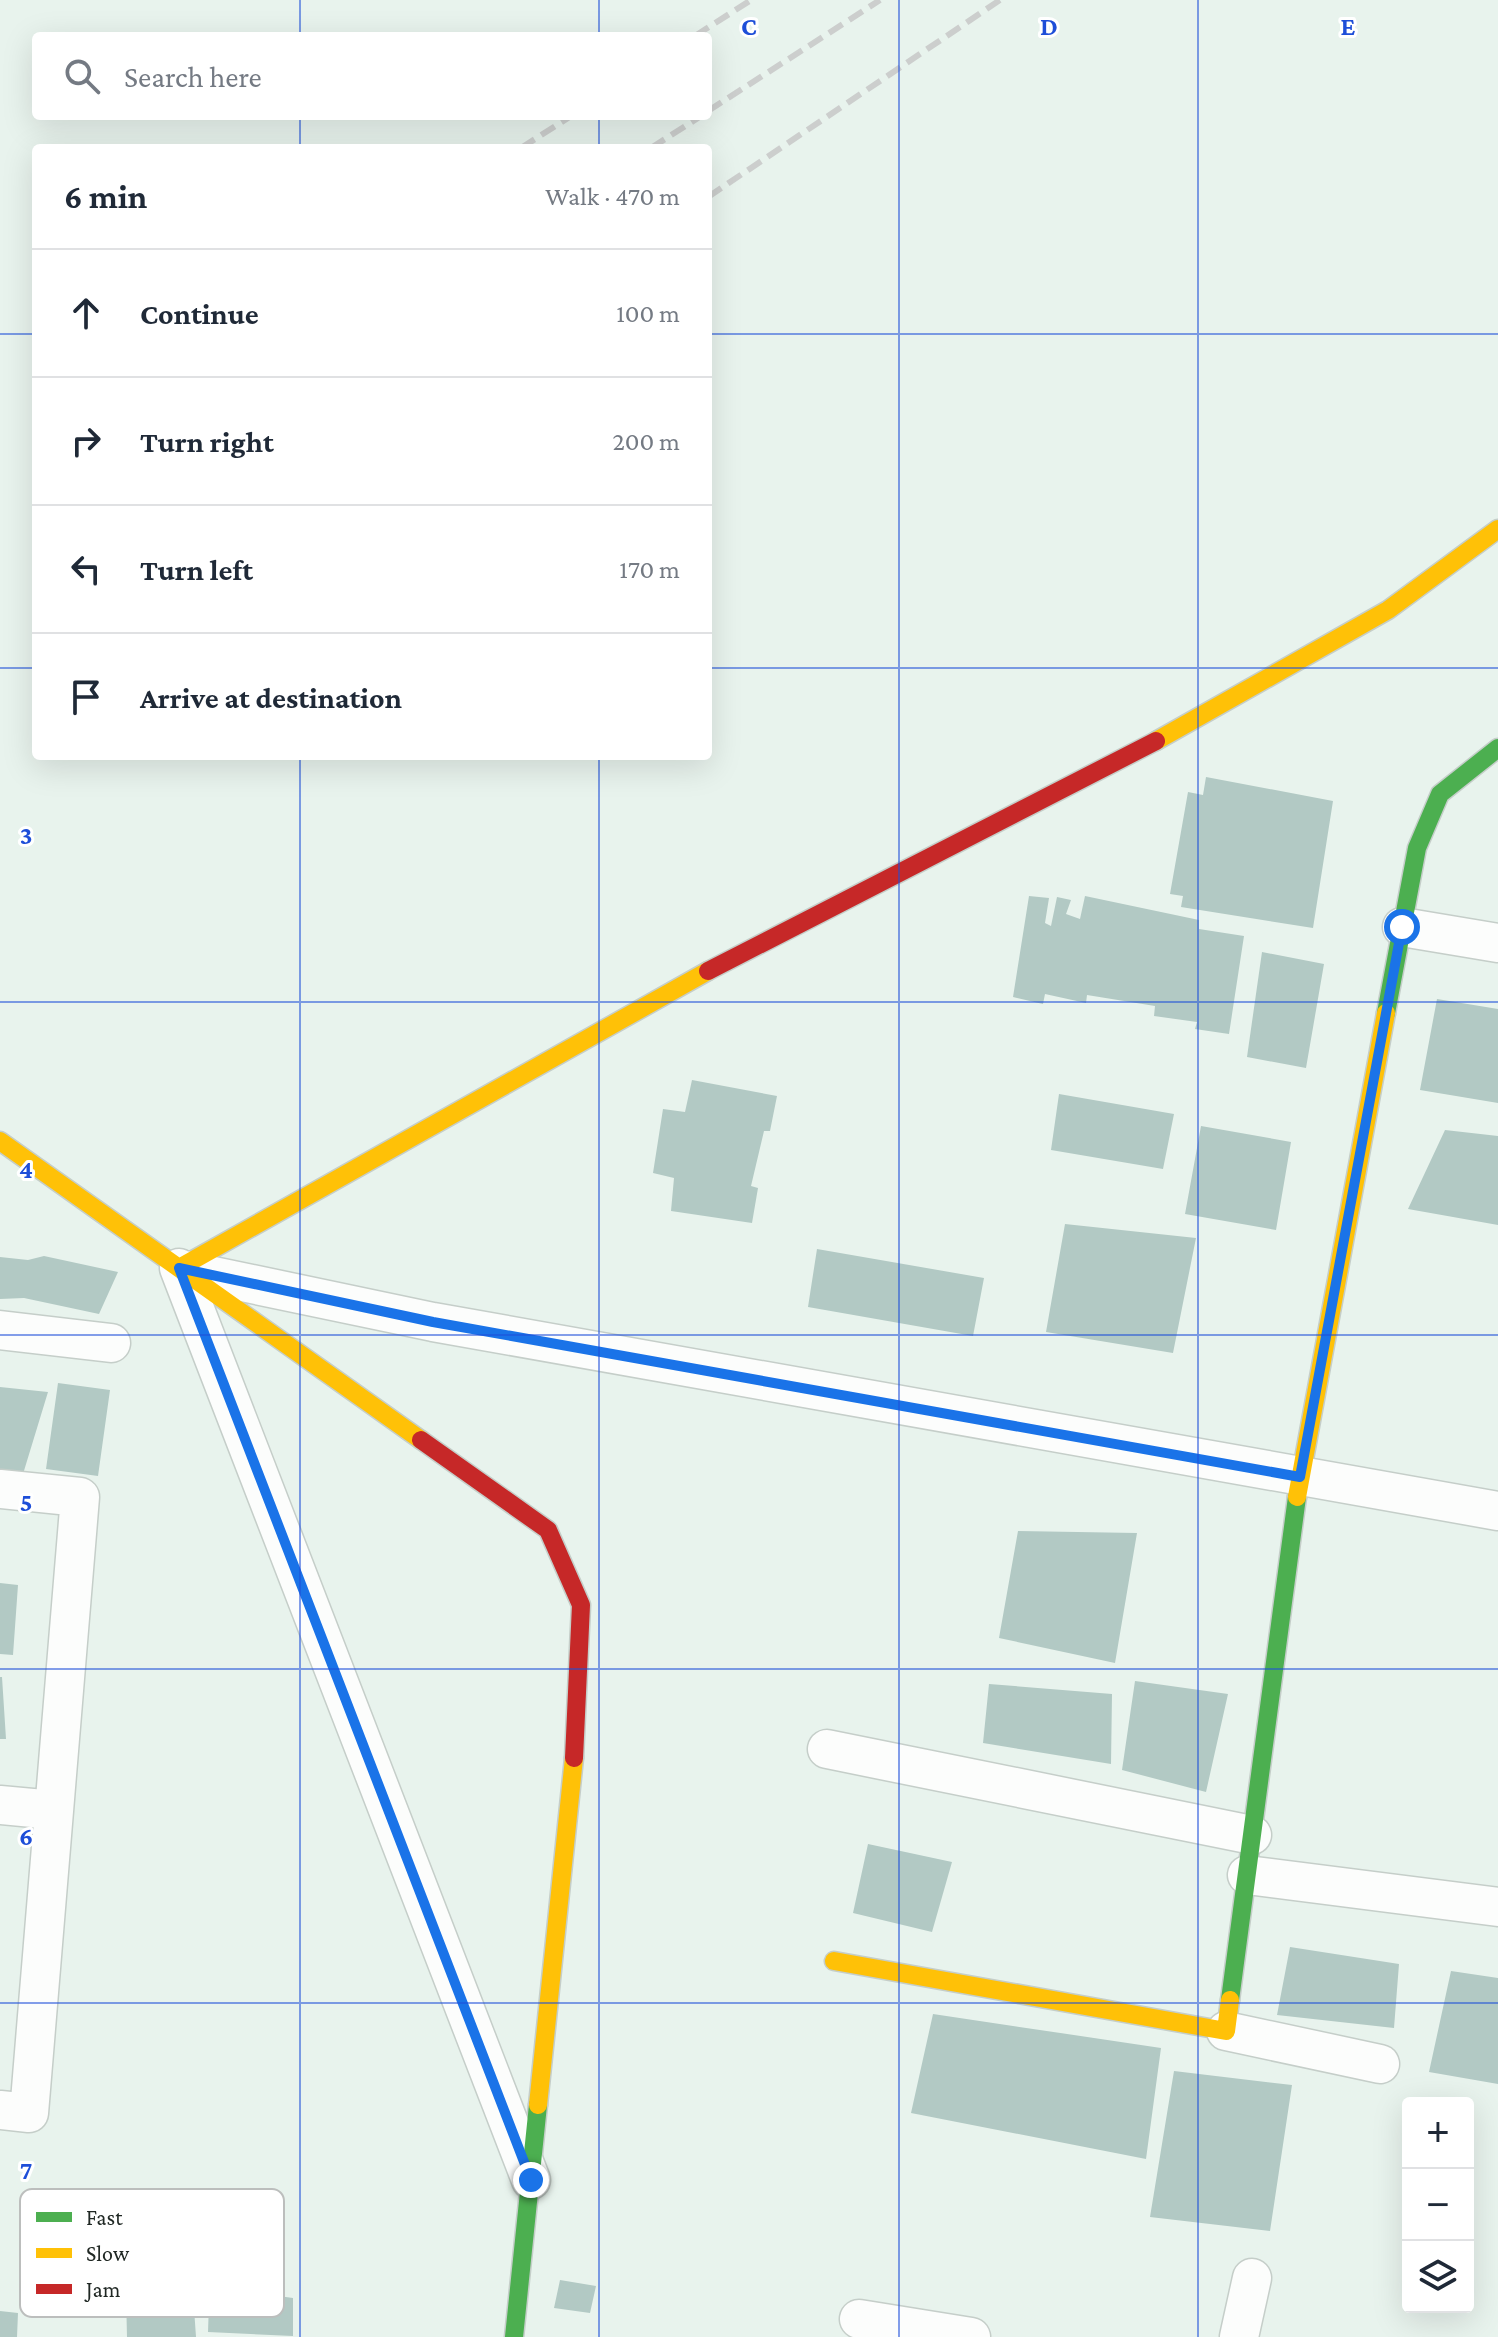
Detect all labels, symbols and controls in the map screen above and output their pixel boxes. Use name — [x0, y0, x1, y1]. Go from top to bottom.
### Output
text: C — [741, 12, 757, 41]
text: D — [1040, 12, 1058, 41]
text: E — [1341, 12, 1356, 41]
search box — [32, 32, 712, 120]
icon: search — [60, 54, 104, 98]
text: Search here — [124, 60, 262, 93]
text: 6 min — [64, 178, 147, 215]
text: Walk · 470 m — [545, 182, 680, 211]
icon: ahead — [64, 291, 108, 335]
text: Continue — [140, 297, 259, 330]
text: 100 m — [616, 299, 680, 328]
icon: right — [64, 419, 108, 463]
text: Turn right — [140, 425, 274, 458]
text: 200 m — [612, 427, 680, 456]
icon: left — [64, 547, 108, 591]
text: Turn left — [140, 553, 253, 586]
text: 170 m — [619, 555, 680, 584]
icon: arrive — [64, 675, 108, 719]
text: Arrive at destination — [140, 681, 402, 714]
text: 3 — [20, 821, 32, 850]
route start — [1384, 909, 1420, 945]
text: 4 — [19, 1155, 33, 1184]
text: 5 — [20, 1488, 32, 1517]
text: 6 — [19, 1822, 33, 1851]
map controls — [1402, 2097, 1474, 2313]
button: + — [1402, 2097, 1474, 2169]
text: 7 — [20, 2156, 32, 2185]
route end — [513, 2162, 549, 2198]
button: − — [1402, 2169, 1474, 2241]
legend — [20, 2189, 284, 2317]
text: Fast — [86, 2205, 123, 2230]
text: Slow — [86, 2241, 130, 2266]
button: layers — [1402, 2241, 1474, 2313]
text: Jam — [84, 2277, 121, 2302]

